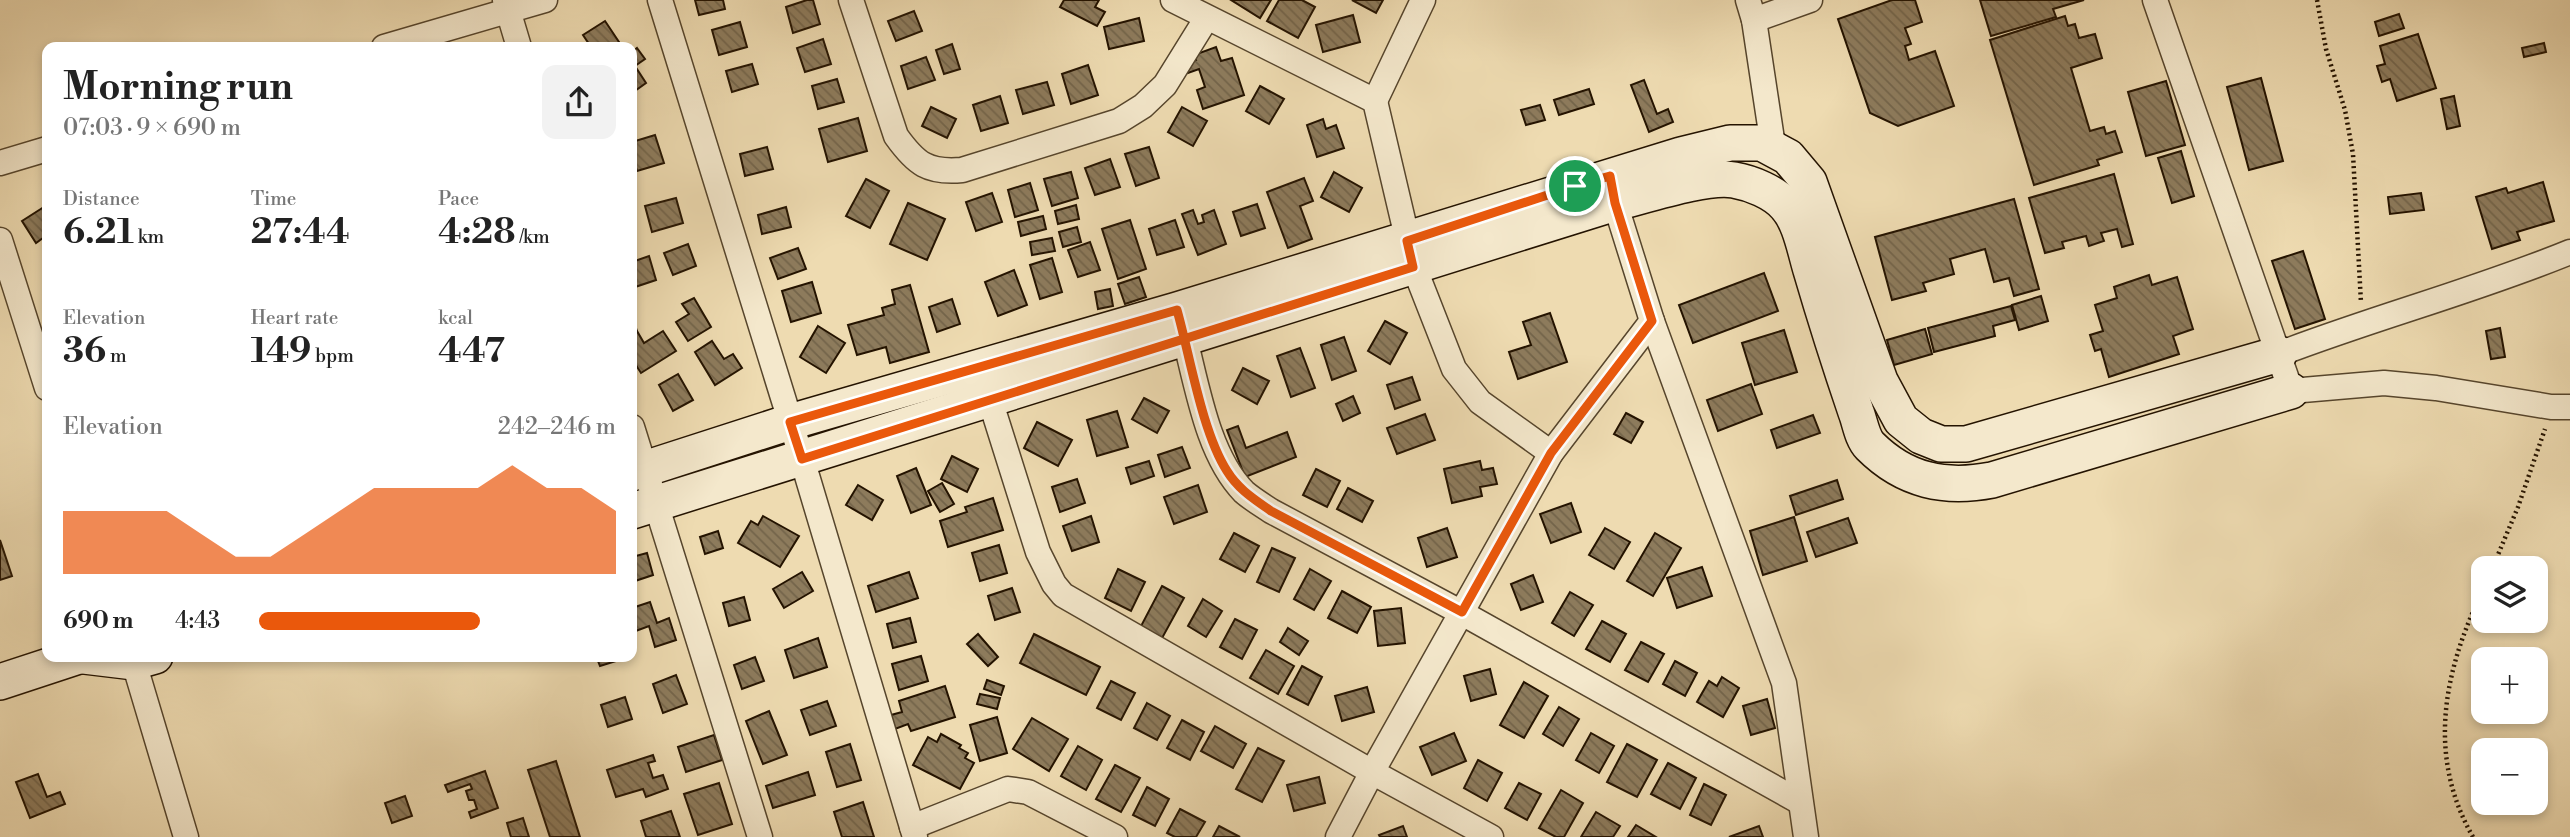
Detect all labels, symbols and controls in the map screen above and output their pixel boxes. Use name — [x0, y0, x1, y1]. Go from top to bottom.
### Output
text: Morning run — [63, 64, 293, 111]
button: share — [542, 65, 616, 139]
text: 07:03 · 9 × 690 m — [63, 114, 241, 142]
pin — [1545, 156, 1605, 216]
icon: arrive — [1556, 167, 1594, 205]
text: Distance — [63, 187, 140, 211]
text: Time — [251, 187, 296, 211]
text: Pace — [438, 187, 479, 211]
text: 6.21 — [63, 211, 134, 254]
text: 27:44 — [251, 211, 350, 254]
text: 4:28 — [438, 211, 516, 254]
text: km — [134, 225, 164, 249]
text: /km — [516, 225, 550, 249]
text: Elevation — [63, 306, 145, 330]
text: Heart rate — [251, 306, 338, 330]
text: kcal — [438, 306, 473, 330]
text: 36 — [63, 330, 106, 373]
text: 149 — [251, 330, 311, 373]
text: 447 — [438, 330, 505, 373]
text: m — [106, 344, 127, 368]
text: bpm — [311, 344, 354, 368]
text: Elevation — [63, 413, 163, 441]
text: 242–246 m — [498, 413, 616, 441]
map controls — [2471, 556, 2548, 815]
button: layers — [2471, 556, 2548, 633]
text: 690 m — [63, 607, 133, 635]
text: 4:43 — [175, 607, 220, 635]
button: + — [2471, 647, 2548, 724]
button: − — [2471, 738, 2548, 815]

